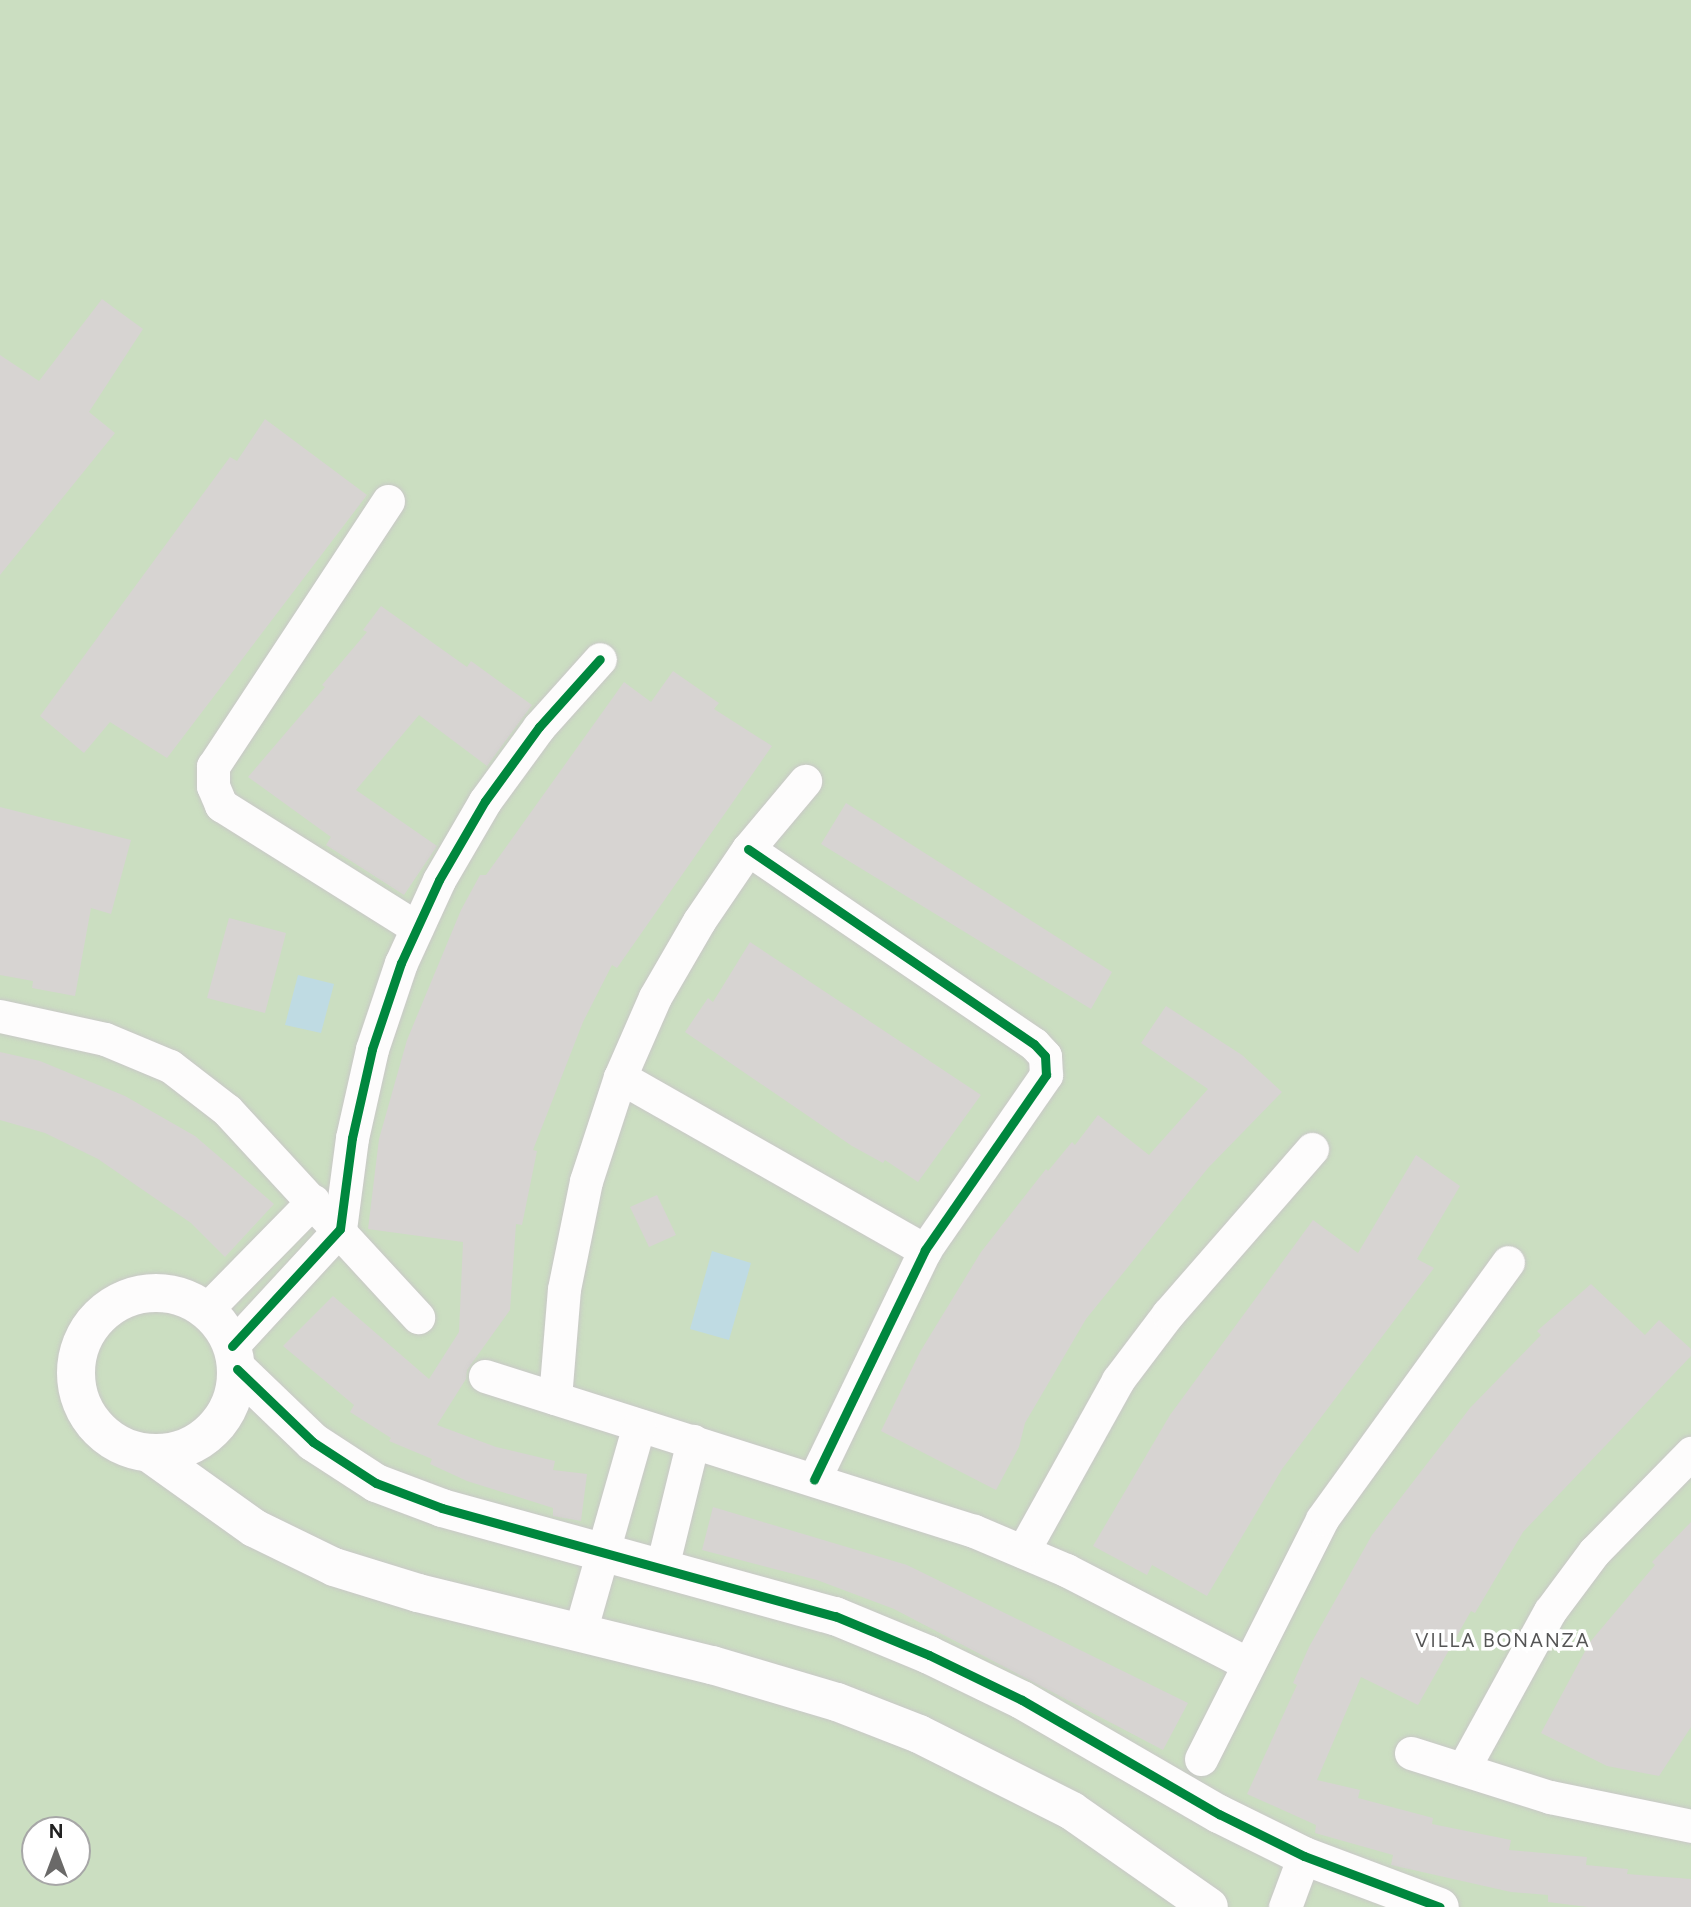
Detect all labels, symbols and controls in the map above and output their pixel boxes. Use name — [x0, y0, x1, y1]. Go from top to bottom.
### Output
district label: VILLA BONANZA — [1417, 1630, 1589, 1652]
north arrow — [21, 1816, 91, 1886]
text: N — [49, 1820, 63, 1843]

